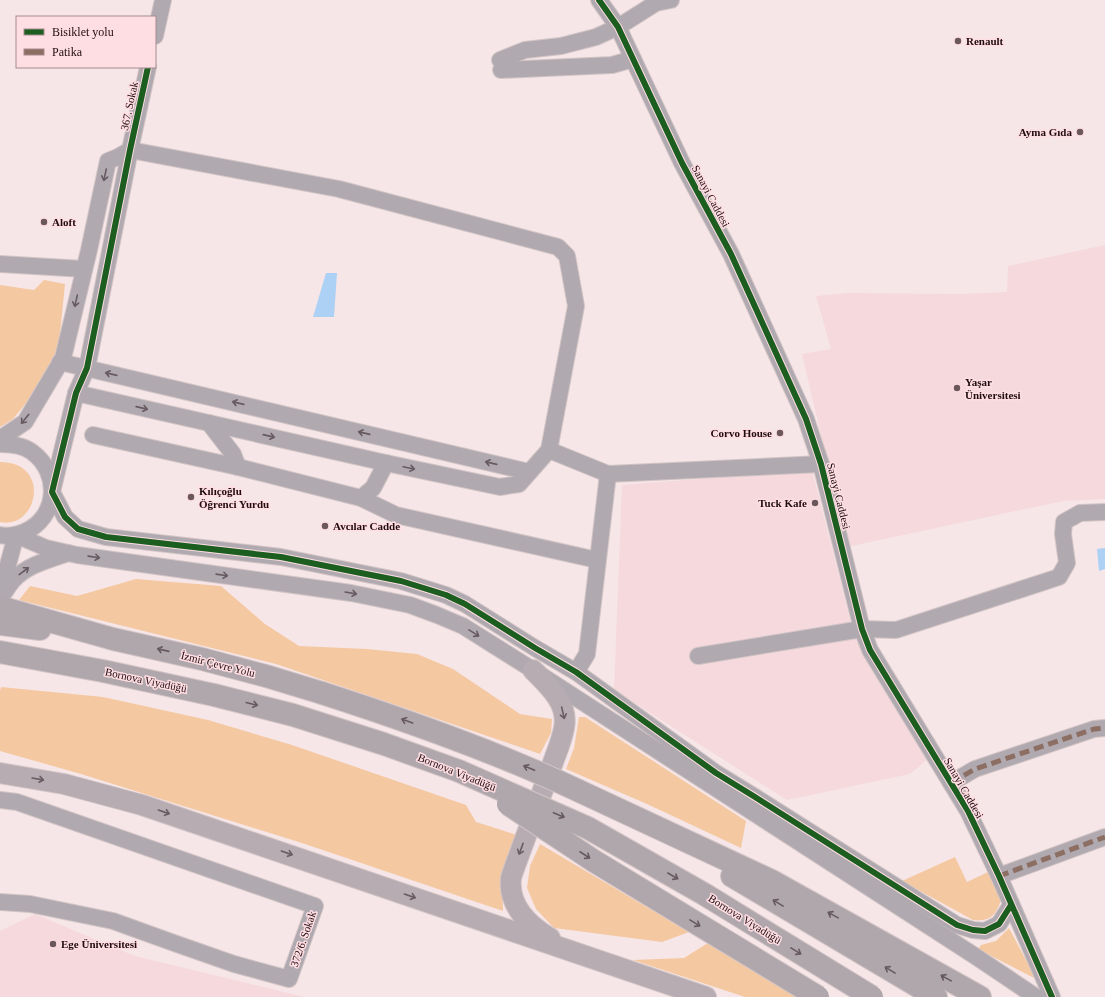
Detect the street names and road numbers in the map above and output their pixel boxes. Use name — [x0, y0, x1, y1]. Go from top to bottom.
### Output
street label: 367. Sokak — [118, 80, 140, 131]
street label: Sanayi Caddesi — [690, 163, 732, 229]
street label: Sanayi Caddesi — [825, 461, 853, 531]
street label: İzmir Çevre Yolu — [180, 649, 257, 679]
street label: Bornova Viyadüğü — [104, 665, 188, 695]
street label: Bornova Viyadüğü — [416, 751, 498, 793]
street label: Sanayi Caddesi — [942, 755, 986, 821]
street label: Bornova Viyadüğü — [707, 892, 784, 946]
street label: 372/6. Sokak — [288, 909, 318, 968]

